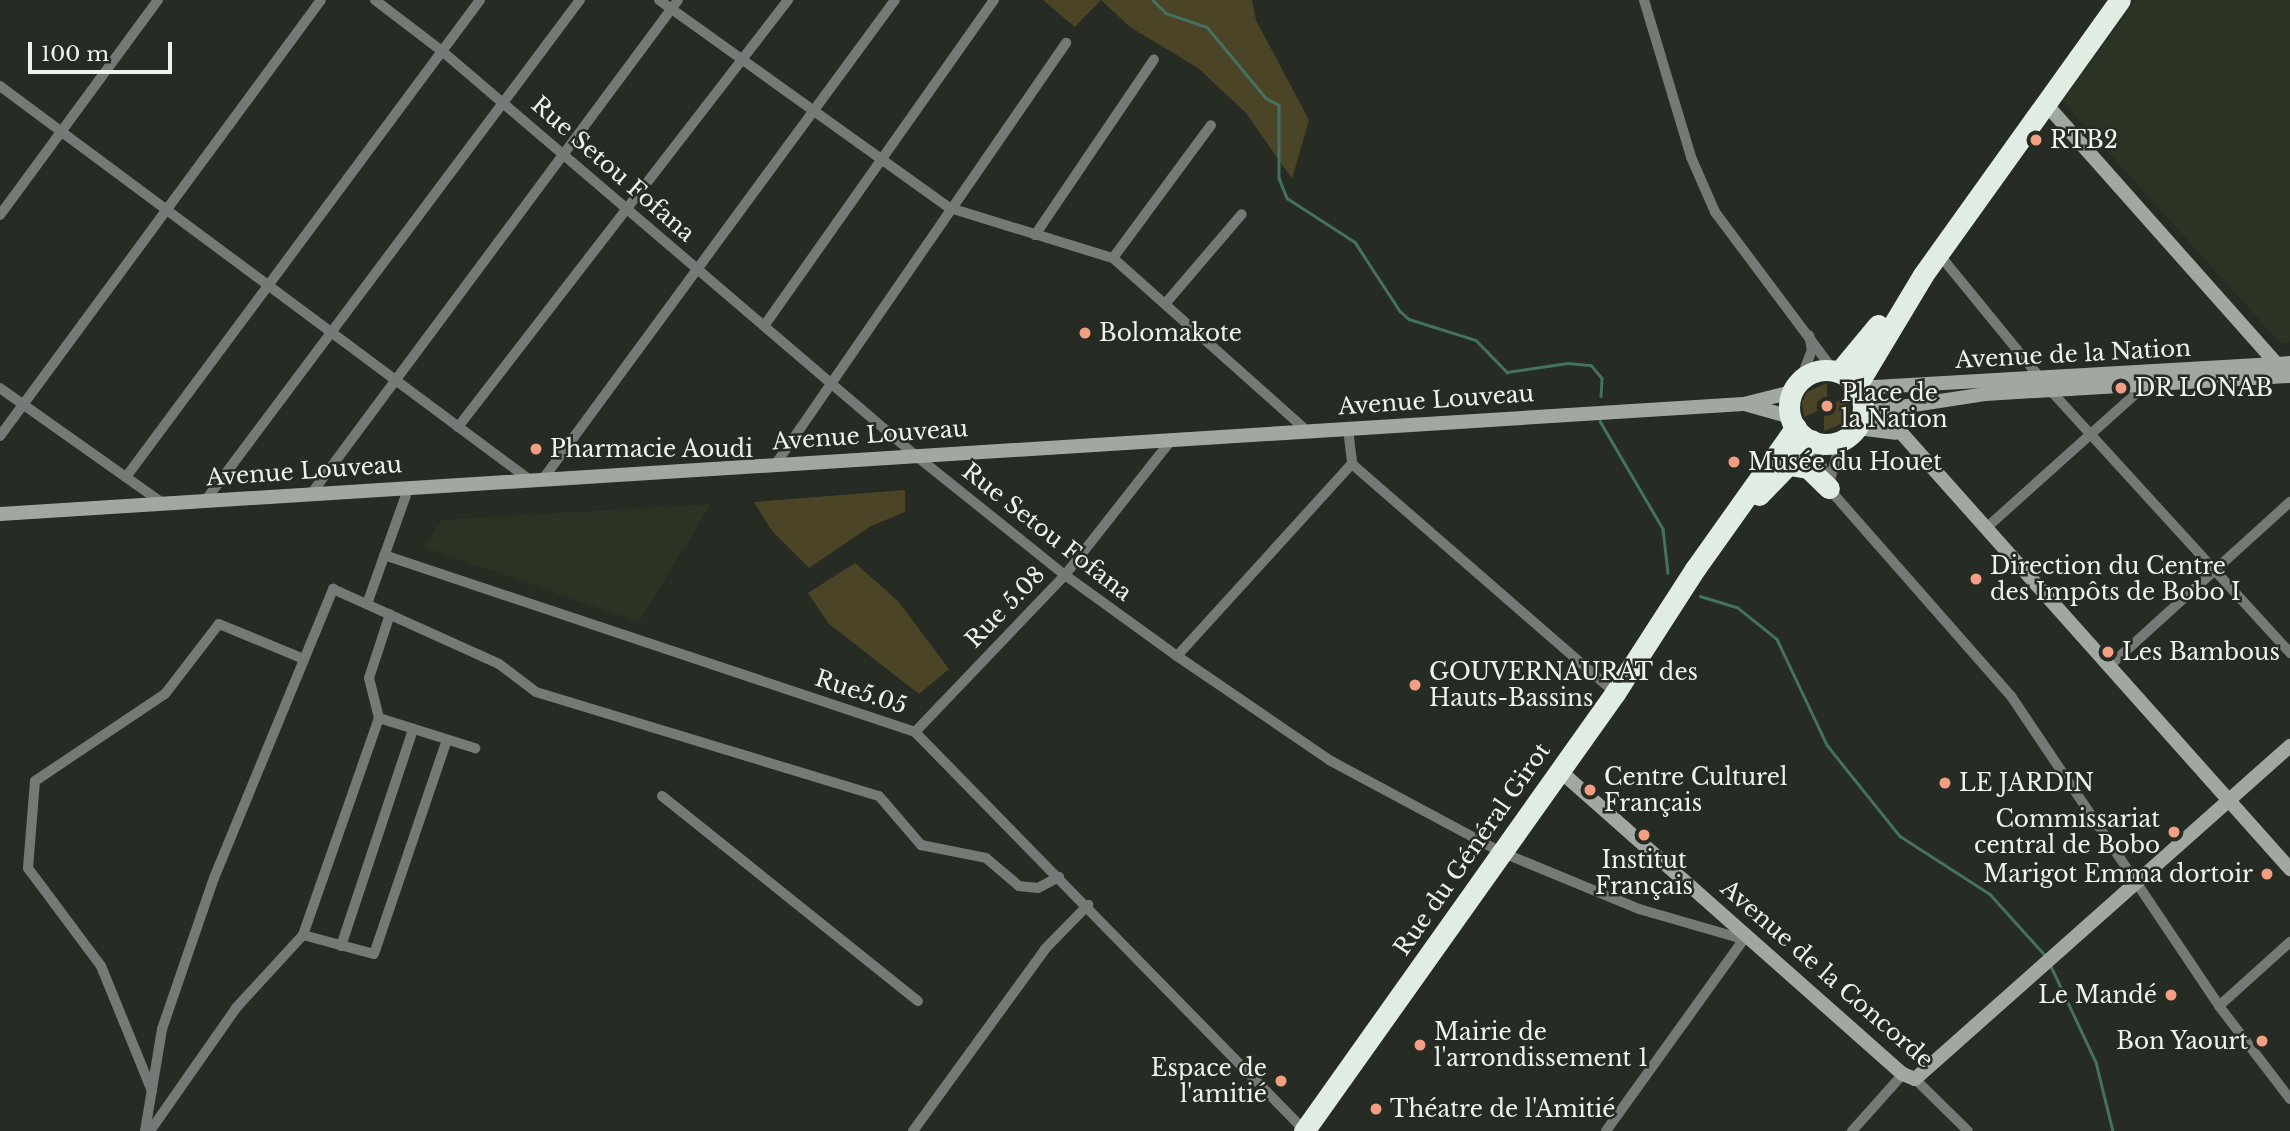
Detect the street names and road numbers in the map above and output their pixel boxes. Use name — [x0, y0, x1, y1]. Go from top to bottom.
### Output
street label: Rue Setou Fofana — [526, 91, 700, 247]
street label: Avenue de la Nation — [1954, 334, 2192, 374]
street label: Avenue Louveau — [1337, 379, 1535, 421]
street label: Avenue Louveau — [771, 414, 969, 456]
street label: Avenue Louveau — [205, 450, 403, 492]
street label: Rue Setou Fofana — [957, 457, 1137, 607]
street label: Rue 5.08 — [960, 561, 1050, 653]
street label: Rue5.05 — [812, 664, 910, 720]
street label: Rue du Général Girot — [1388, 737, 1556, 961]
street label: Avenue de la Concorde — [1715, 874, 1939, 1074]

